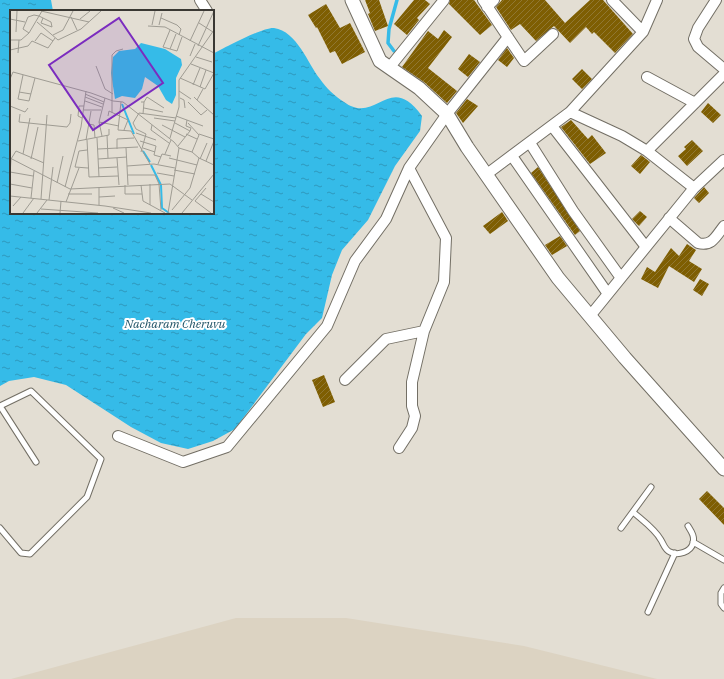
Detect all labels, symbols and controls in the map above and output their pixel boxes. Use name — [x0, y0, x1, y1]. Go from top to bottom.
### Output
inset map — [10, 10, 214, 214]
water label: Nacharam Cheruvu — [124, 316, 226, 331]

